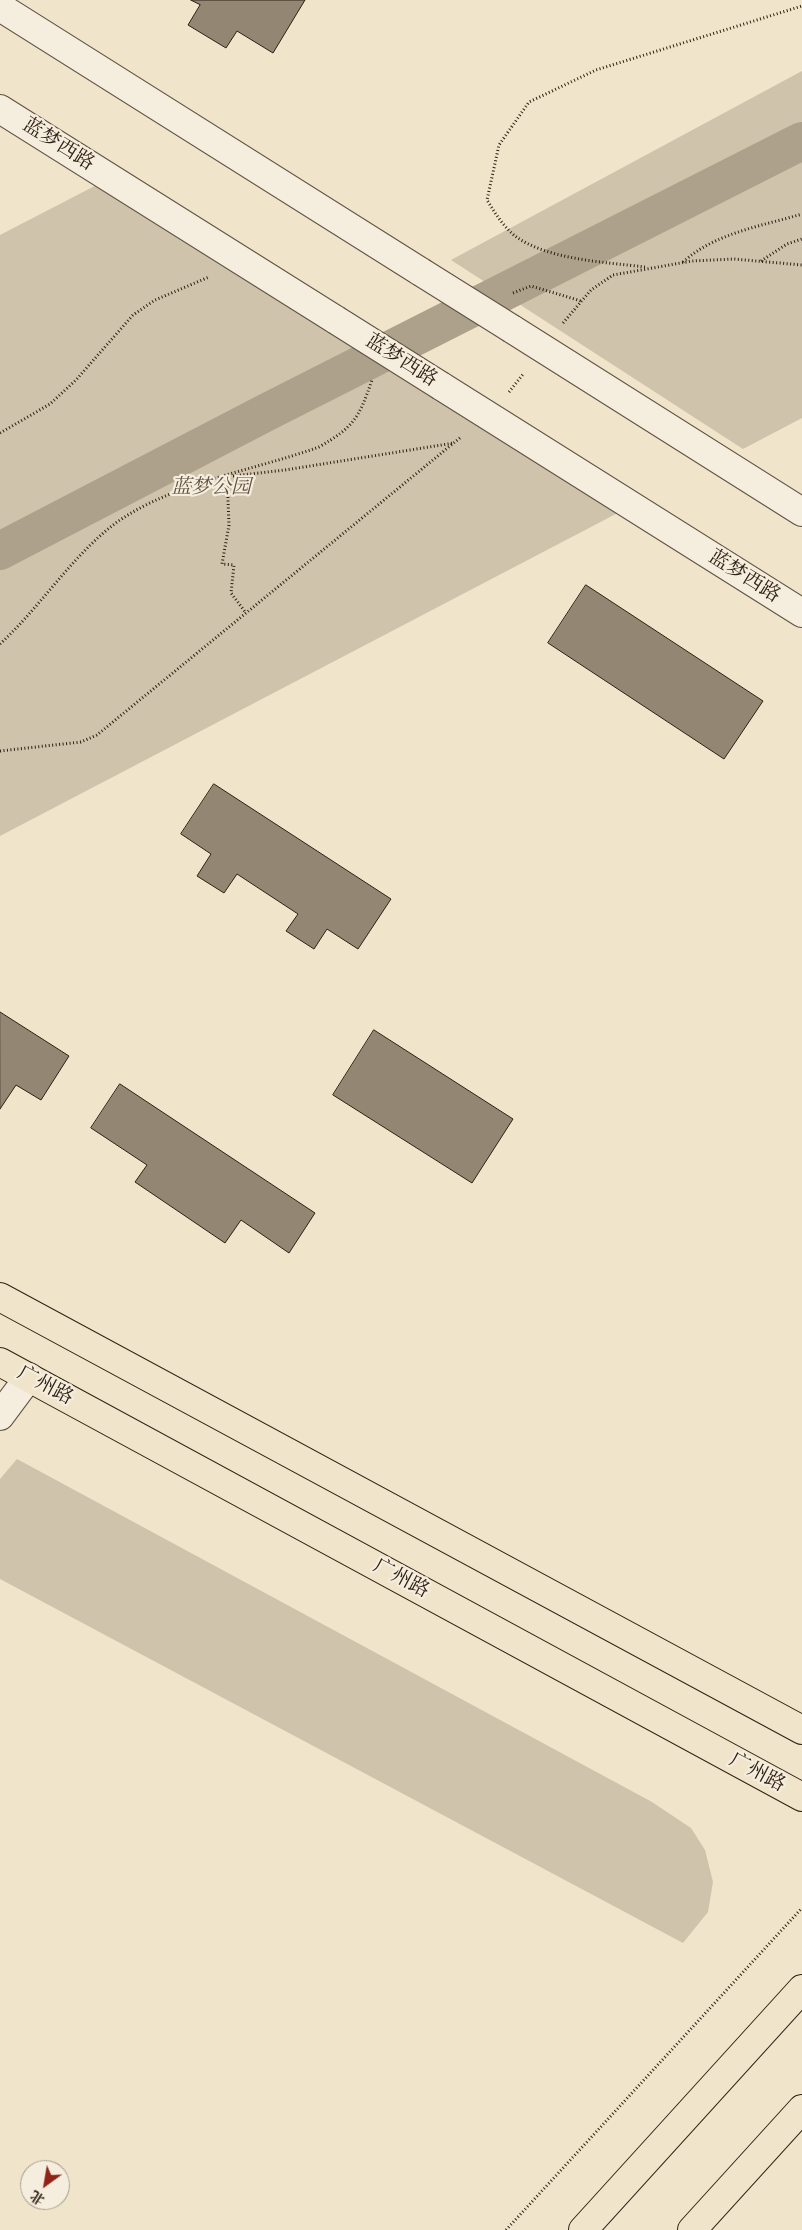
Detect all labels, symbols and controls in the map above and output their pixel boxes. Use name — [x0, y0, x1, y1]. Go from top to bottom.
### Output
street label: 蓝梦西路 — [18, 114, 98, 176]
street label: 蓝梦西路 — [361, 330, 441, 392]
park label: 蓝梦公园 — [171, 476, 251, 500]
street label: 蓝梦西路 — [704, 546, 784, 608]
street label: 广州路 — [13, 1361, 77, 1411]
street label: 广州路 — [369, 1554, 433, 1604]
street label: 广州路 — [725, 1748, 789, 1798]
north arrow — [20, 2160, 70, 2210]
text: 北 — [27, 2186, 48, 2208]

